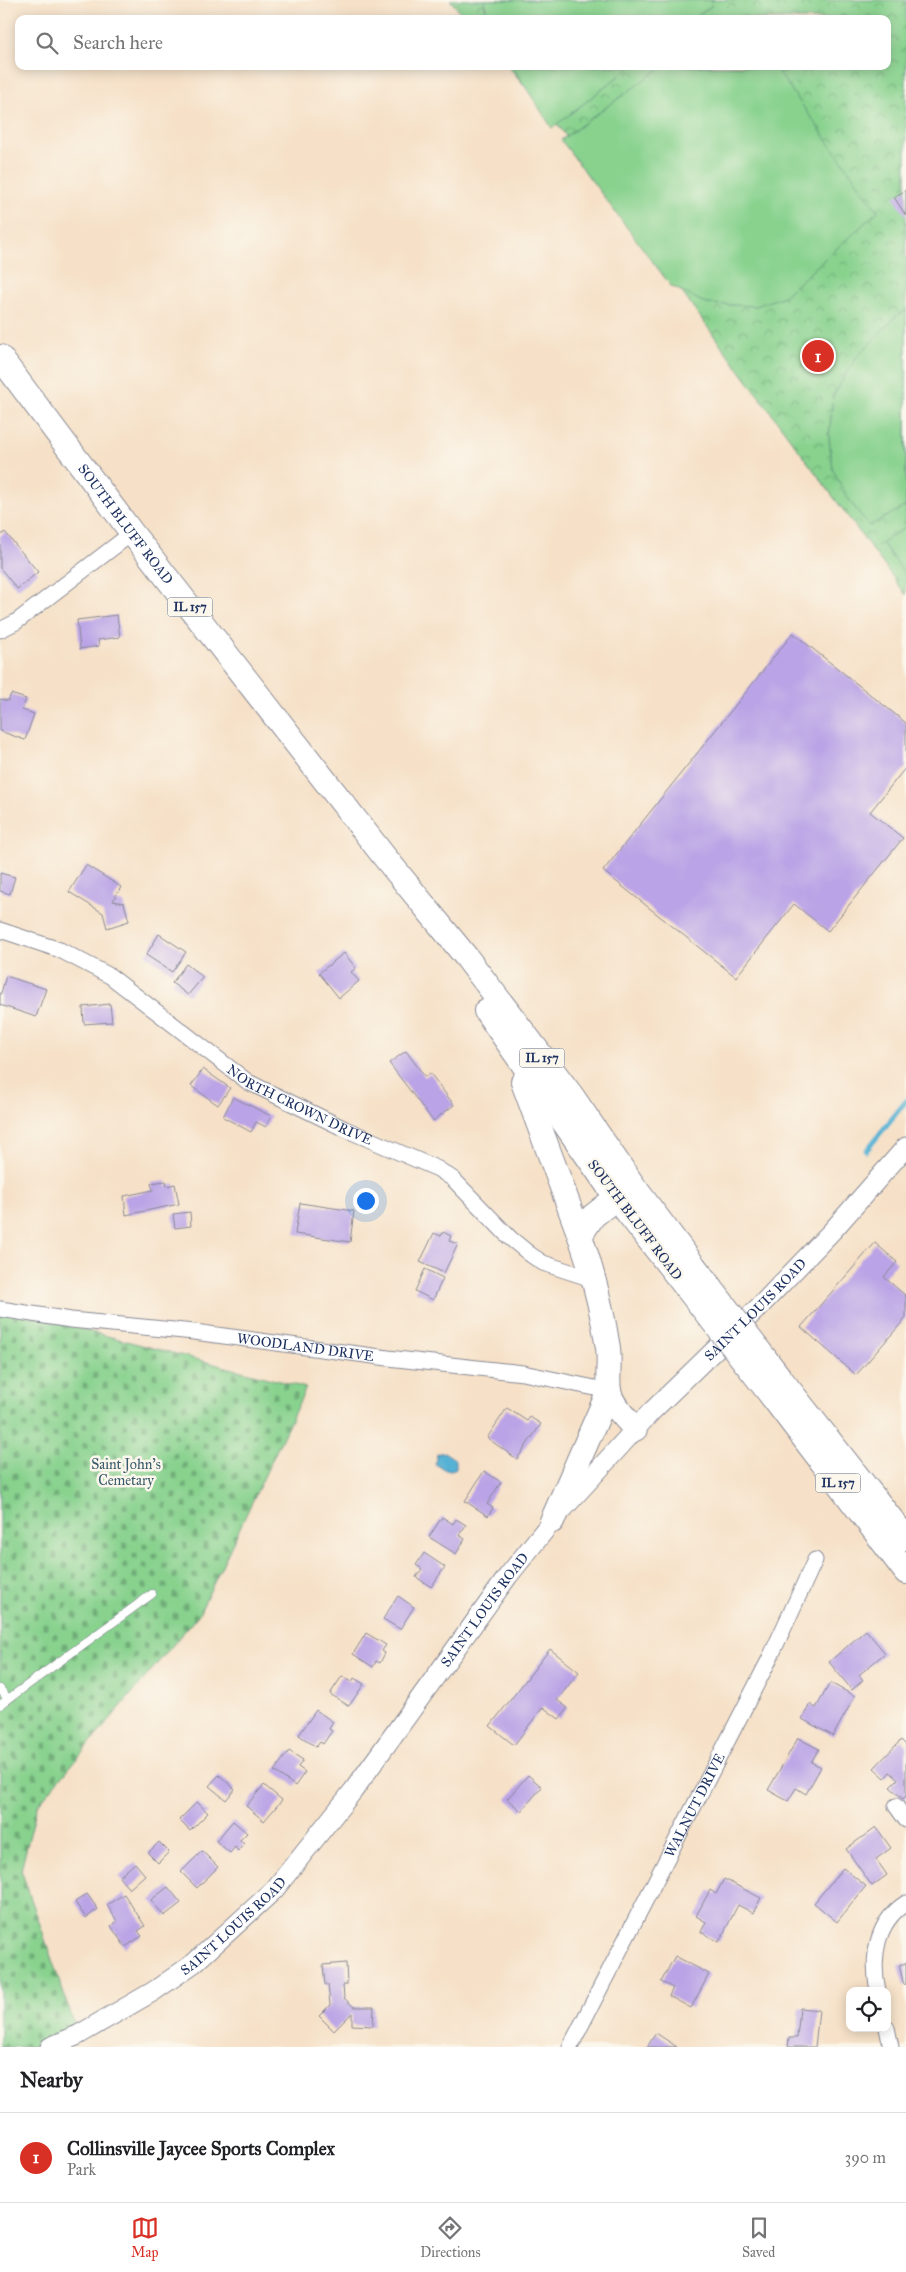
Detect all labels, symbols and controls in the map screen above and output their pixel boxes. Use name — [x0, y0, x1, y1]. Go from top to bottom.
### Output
search box — [15, 15, 891, 70]
icon: search — [33, 29, 61, 57]
text: Search here — [73, 31, 163, 54]
pin: 1 — [802, 337, 834, 375]
street label: SOUTH BLUFF ROAD — [75, 460, 177, 587]
road number: IL 157 — [168, 598, 212, 616]
road number: IL 157 — [520, 1048, 564, 1068]
street label: NORTH CROWN DRIVE — [224, 1061, 375, 1148]
street label: SOUTH BLUFF ROAD — [584, 1156, 686, 1284]
your location — [353, 1188, 379, 1214]
street label: SAINT LOUIS ROAD — [701, 1255, 810, 1364]
street label: WOODLAND DRIVE — [236, 1329, 375, 1365]
park label: Saint John's Cemetary — [91, 1456, 161, 1489]
road number: IL 157 — [816, 1474, 860, 1492]
street label: SAINT LOUIS ROAD — [437, 1549, 532, 1670]
street label: WALNUT DRIVE — [661, 1750, 728, 1860]
street label: SAINT LOUIS ROAD — [177, 1873, 290, 1979]
map controls — [846, 1987, 891, 2032]
button: locate — [846, 1987, 891, 2032]
text: Nearby — [20, 2067, 83, 2093]
text: Collinsville Jaycee Sports Complex — [67, 2137, 335, 2160]
text: 1 — [33, 2148, 39, 2167]
text: 390 m — [845, 2148, 886, 2167]
text: Park — [67, 2160, 96, 2179]
tab: Map — [131, 2214, 159, 2261]
tab: Directions — [420, 2214, 481, 2261]
tab: Saved — [742, 2214, 775, 2261]

